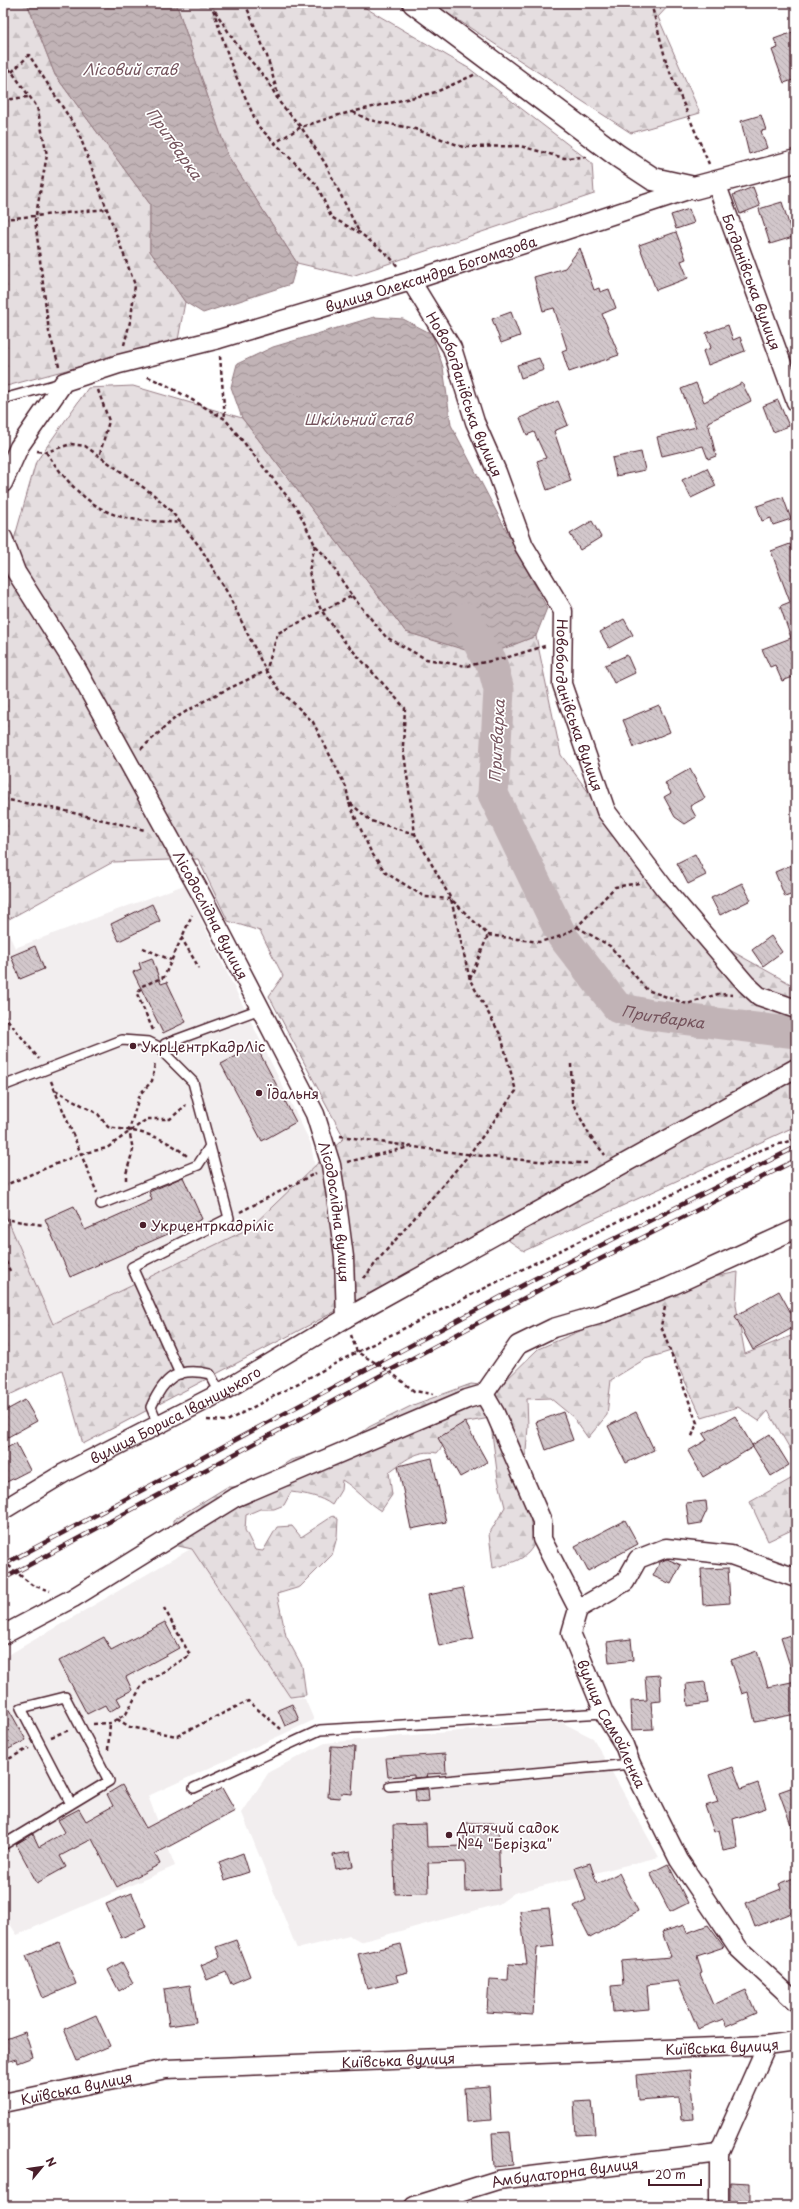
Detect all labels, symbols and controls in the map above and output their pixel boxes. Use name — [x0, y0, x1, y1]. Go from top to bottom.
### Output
water label: Лісовий став — [83, 57, 180, 80]
water label: Притварка — [142, 102, 209, 184]
street label: Богданівська вулиця — [717, 210, 787, 353]
street label: вулиця Олександра Богомазова — [322, 230, 539, 317]
street label: Новобогданівська вулиця — [421, 307, 508, 480]
water label: Шкільний став — [304, 407, 414, 430]
street label: Новобогданівська вулиця — [552, 619, 609, 794]
water label: Притварка — [482, 698, 510, 783]
street label: Лісодослідна вулиця — [168, 847, 254, 983]
water label: Притварка — [620, 998, 707, 1033]
place label: УкрЦентрКадрЛіс — [141, 1036, 265, 1057]
marker: УкрЦентрКадрЛіс — [128, 1041, 138, 1051]
place label: Їдальня — [267, 1083, 319, 1104]
marker: Їдальня — [254, 1088, 264, 1098]
street label: Лісодослідна вулиця — [314, 1138, 355, 1283]
place label: Укрцентркадріліс — [151, 1215, 274, 1236]
marker: Укрцентркадріліс — [138, 1220, 148, 1230]
street label: вулиця Бориса Іваницького — [86, 1361, 265, 1469]
street label: вулиця Самойленка — [572, 1656, 652, 1792]
place label: Дитячий садок №4 "Берізка" — [456, 1817, 559, 1854]
marker: Дитячий садок №4 "Берізка" — [444, 1830, 454, 1840]
street label: Київська вулиця — [665, 2033, 780, 2060]
street label: Київська вулиця — [341, 2047, 455, 2072]
street label: Київська вулиця — [19, 2066, 134, 2110]
north arrow — [22, 2147, 62, 2187]
street label: Амбулаторна вулиця — [488, 2152, 640, 2192]
text: N — [42, 2154, 61, 2170]
scale bar — [649, 2161, 701, 2187]
text: 20 m — [655, 2165, 686, 2183]

